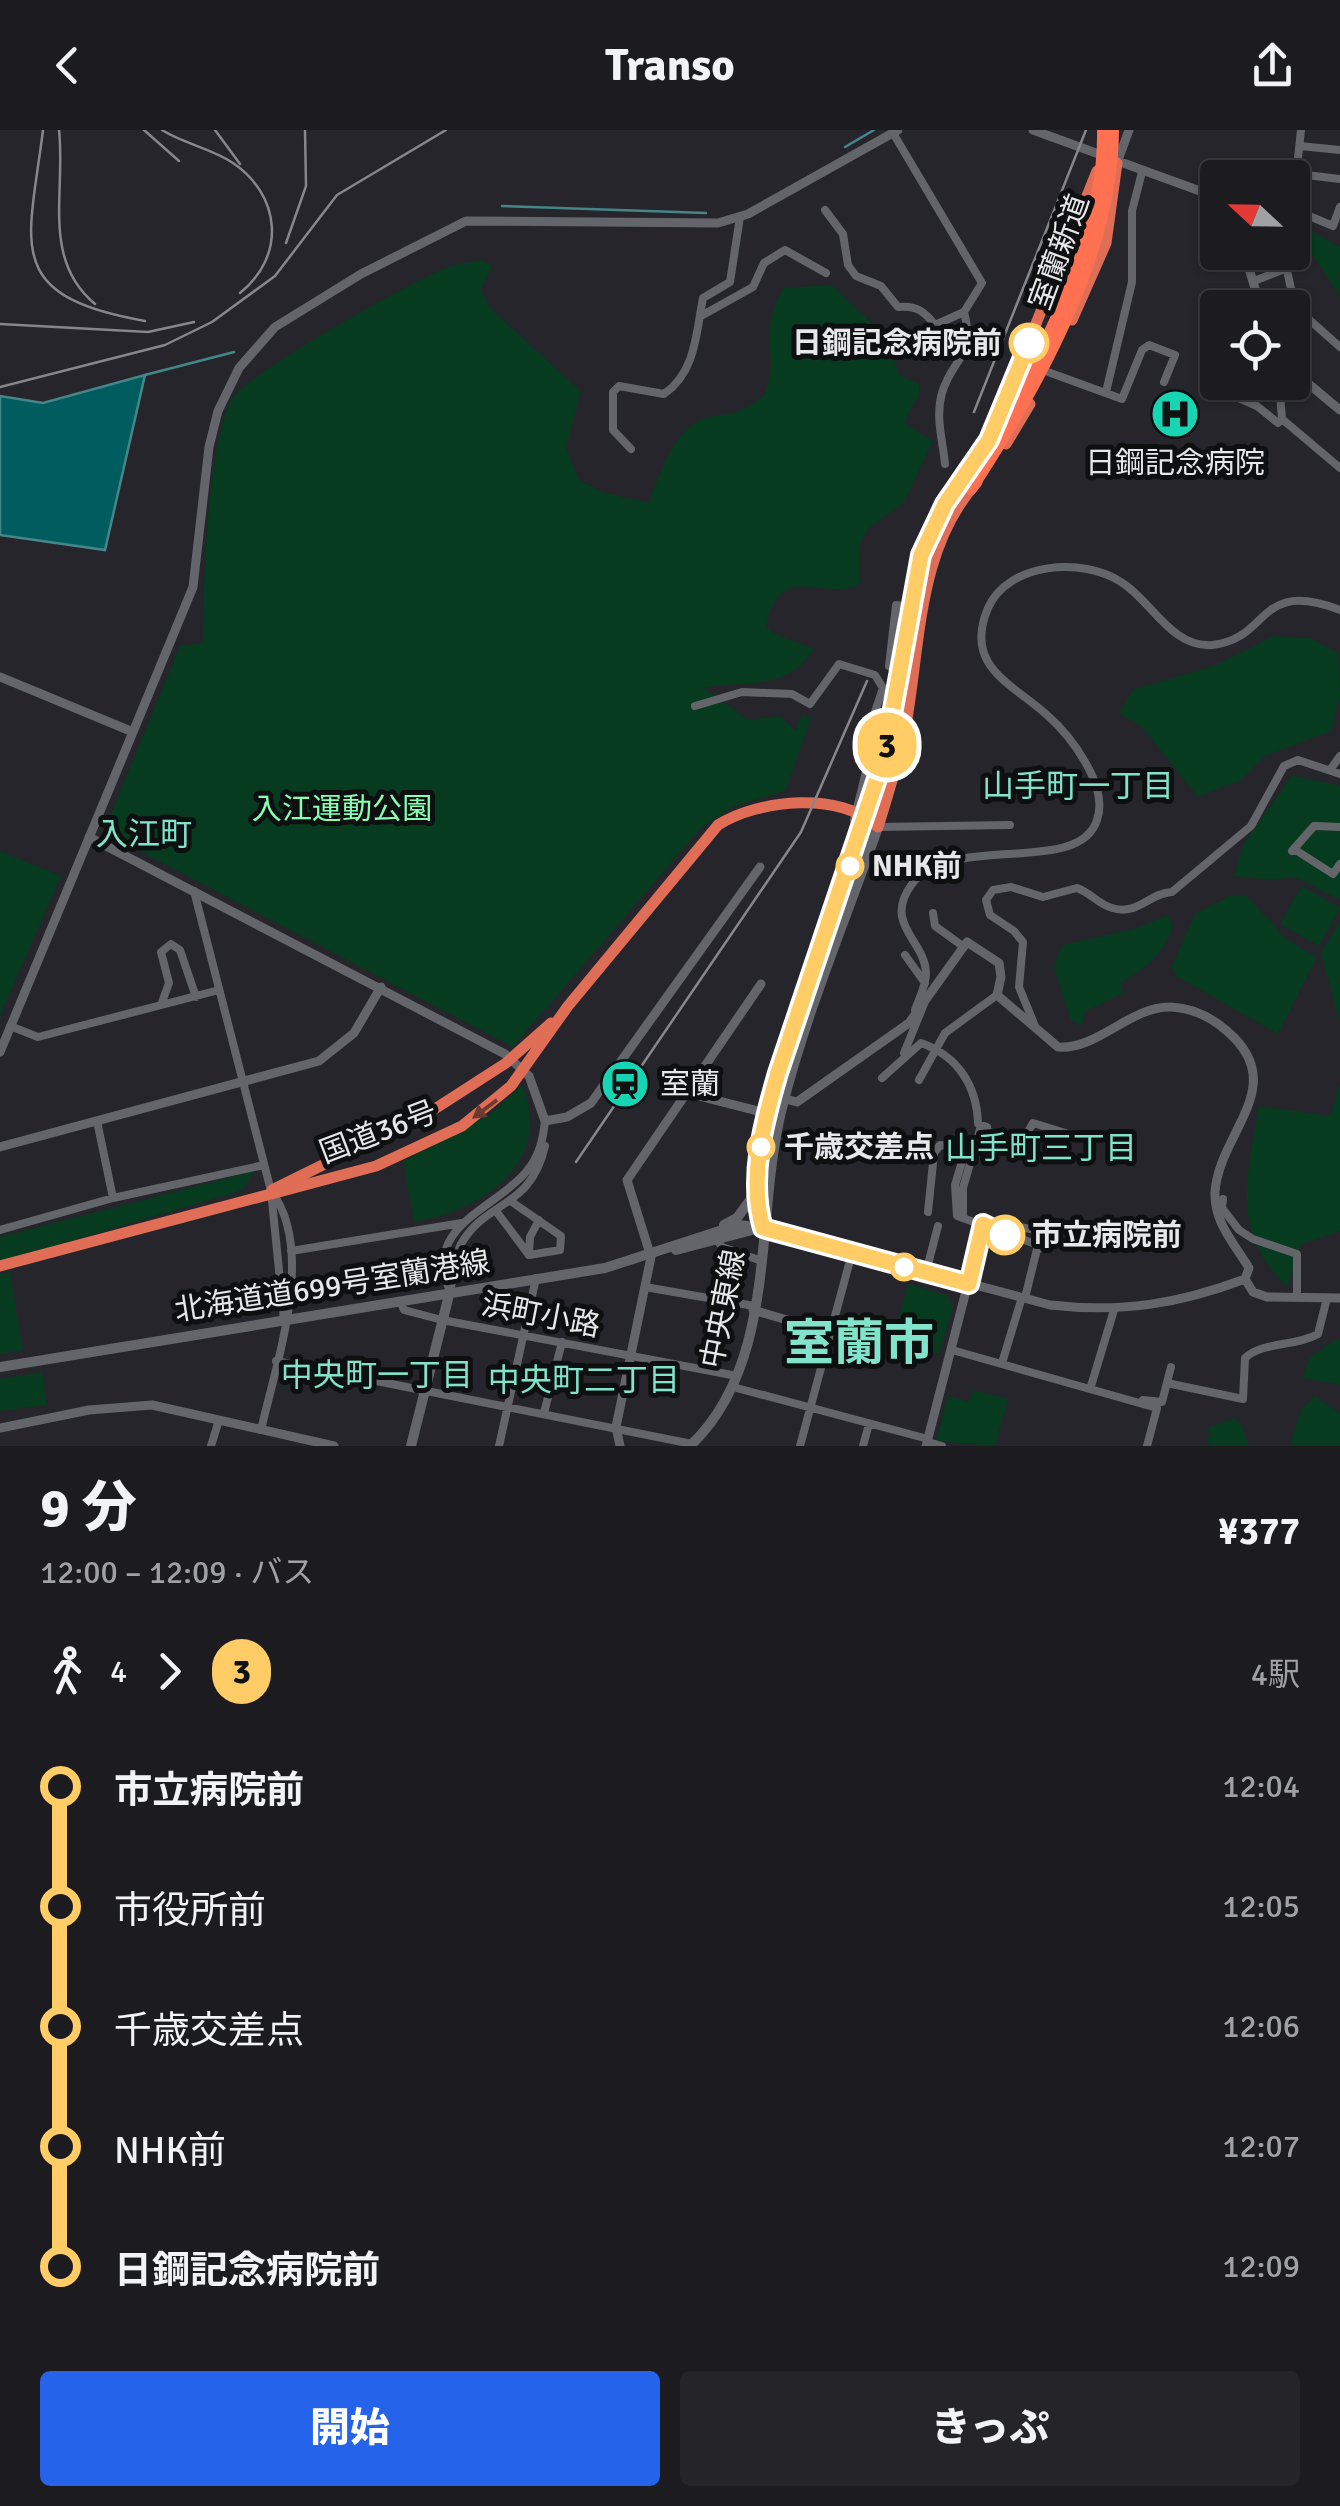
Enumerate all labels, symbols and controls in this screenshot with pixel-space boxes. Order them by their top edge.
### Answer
icon: back [40,38,95,93]
text: Transo [605,38,735,93]
icon: share [1245,38,1300,93]
north arrow [1200,160,1310,270]
map controls [1200,160,1310,400]
street label: 室蘭新道 [1022,189,1097,315]
button: locate [1200,290,1310,400]
marker: 日鋼記念病院前 [1010,324,1048,362]
place label: 日鋼記念病院前 [792,325,1002,362]
hospital icon: 日鋼記念病院 [1149,388,1201,440]
place label: 日鋼記念病院 [1085,445,1265,482]
line badge: 3 [854,712,920,778]
text: 3 [878,724,896,767]
district label: 山手町一丁目 [982,767,1174,806]
park label: 入江運動公園 [252,791,432,828]
district label: 入江町 [96,815,192,854]
place label: NHK前 [872,848,962,885]
marker: NHK前 [837,853,863,879]
station icon: 室蘭 [599,1058,651,1110]
place label: 室蘭 [660,1066,720,1103]
street label: 国道36号 [314,1093,442,1172]
one-way arrow [472,1098,498,1118]
place label: 千歳交差点 [784,1129,934,1166]
district label: 山手町三丁目 [945,1129,1137,1168]
marker: 千歳交差点 [748,1134,774,1160]
marker: 市立病院前 [986,1216,1024,1254]
place label: 市立病院前 [1032,1217,1182,1254]
street label: 北海道道699号室蘭港線 [172,1243,492,1330]
street label: 中央東線 [694,1247,753,1372]
unlabelled marker [891,1254,917,1280]
street label: 浜町小路 [478,1286,603,1345]
district label: 室蘭市 [784,1313,934,1375]
district label: 中央町一丁目 [281,1356,473,1395]
district label: 中央町二丁目 [488,1361,680,1400]
text: 9 分 [40,1474,137,1542]
text: ¥377 [1218,1508,1300,1555]
text: 12:00 – 12:09 · バス [40,1553,314,1592]
icon: walk [40,1644,95,1699]
icon: forward [142,1644,197,1699]
text: 3 [232,1650,251,1693]
text: 4 [110,1652,127,1691]
text: 4駅 [1251,1655,1300,1694]
text: 市立病院前 [114,1767,304,1814]
text: 12:04 [1222,1767,1300,1806]
text: 市役所前 [114,1887,266,1934]
text: 12:05 [1222,1887,1300,1926]
text: 千歳交差点 [114,2007,304,2054]
text: 12:06 [1222,2007,1300,2046]
text: NHK前 [114,2127,226,2174]
text: 12:07 [1222,2127,1300,2166]
text: 日鋼記念病院前 [114,2247,380,2294]
text: 12:09 [1222,2247,1300,2286]
button: 開始 [40,2371,660,2486]
button: きっぷ [680,2371,1300,2486]

